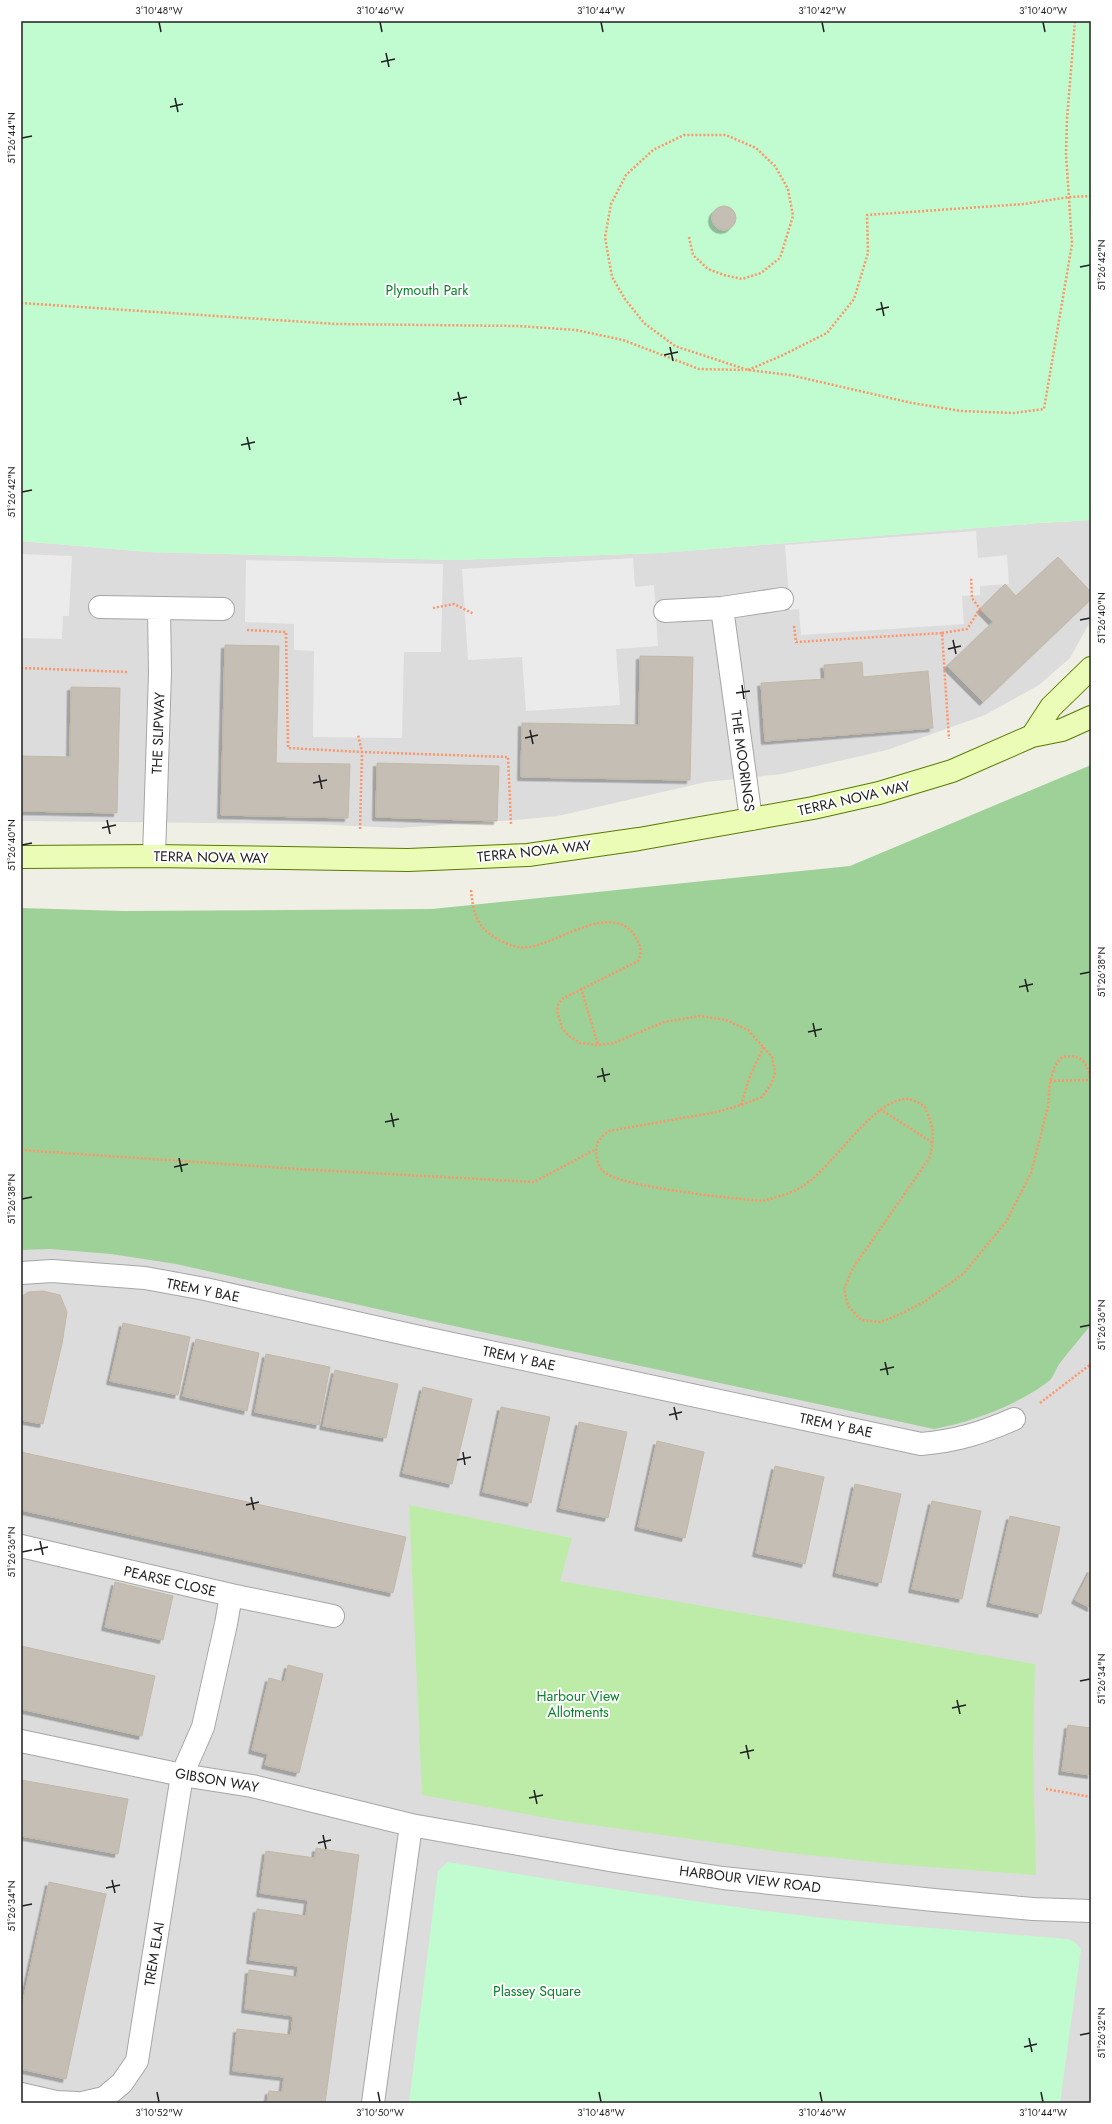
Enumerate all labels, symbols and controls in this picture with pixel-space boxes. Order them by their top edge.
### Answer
text: 3°10'48"W [135,3,183,18]
text: 3°10'46"W [356,3,404,18]
text: 3°10'44"W [577,3,625,18]
text: 3°10'42"W [798,3,846,18]
text: 3°10'40"W [1019,3,1067,18]
text: 51°26'44"N [4,112,19,164]
text: 51°26'42"N [1094,239,1109,291]
park label: Plymouth Park [386,280,469,300]
text: 51°26'42"N [4,466,19,518]
text: 51°26'40"N [1094,592,1109,644]
street label: THE SLIPWAY [147,692,169,774]
street label: THE MOORINGS [726,709,760,813]
street label: TERRA NOVA WAY [796,775,912,821]
text: 51°26'40"N [4,819,19,871]
street label: TERRA NOVA WAY [476,835,592,867]
street label: TERRA NOVA WAY [153,846,269,868]
text: 51°26'38"N [1094,947,1109,997]
text: 51°26'38"N [4,1174,19,1224]
street label: TREM Y BAE [165,1273,241,1307]
text: 51°26'36"N [1094,1300,1109,1350]
street label: TREM Y BAE [481,1341,557,1375]
street label: TREM Y BAE [798,1408,874,1442]
text: 51°26'36"N [4,1527,19,1577]
street label: PEARSE CLOSE [122,1561,218,1601]
text: 51°26'34"N [1094,1654,1109,1704]
park label: Harbour View Allotments [537,1686,620,1722]
street label: GIBSON WAY [174,1763,260,1797]
street label: HARBOUR VIEW ROAD [678,1860,822,1898]
text: 51°26'34"N [4,1881,19,1931]
street label: TREM ELAI [139,1920,169,1988]
park label: Plassey Square [493,1981,581,2001]
text: 51°26'32"N [1094,2008,1109,2058]
text: 3°10'52"W [135,2105,183,2120]
text: 3°10'50"W [356,2105,404,2120]
text: 3°10'48"W [577,2105,625,2120]
text: 3°10'46"W [798,2105,846,2120]
text: 3°10'44"W [1019,2105,1067,2120]

